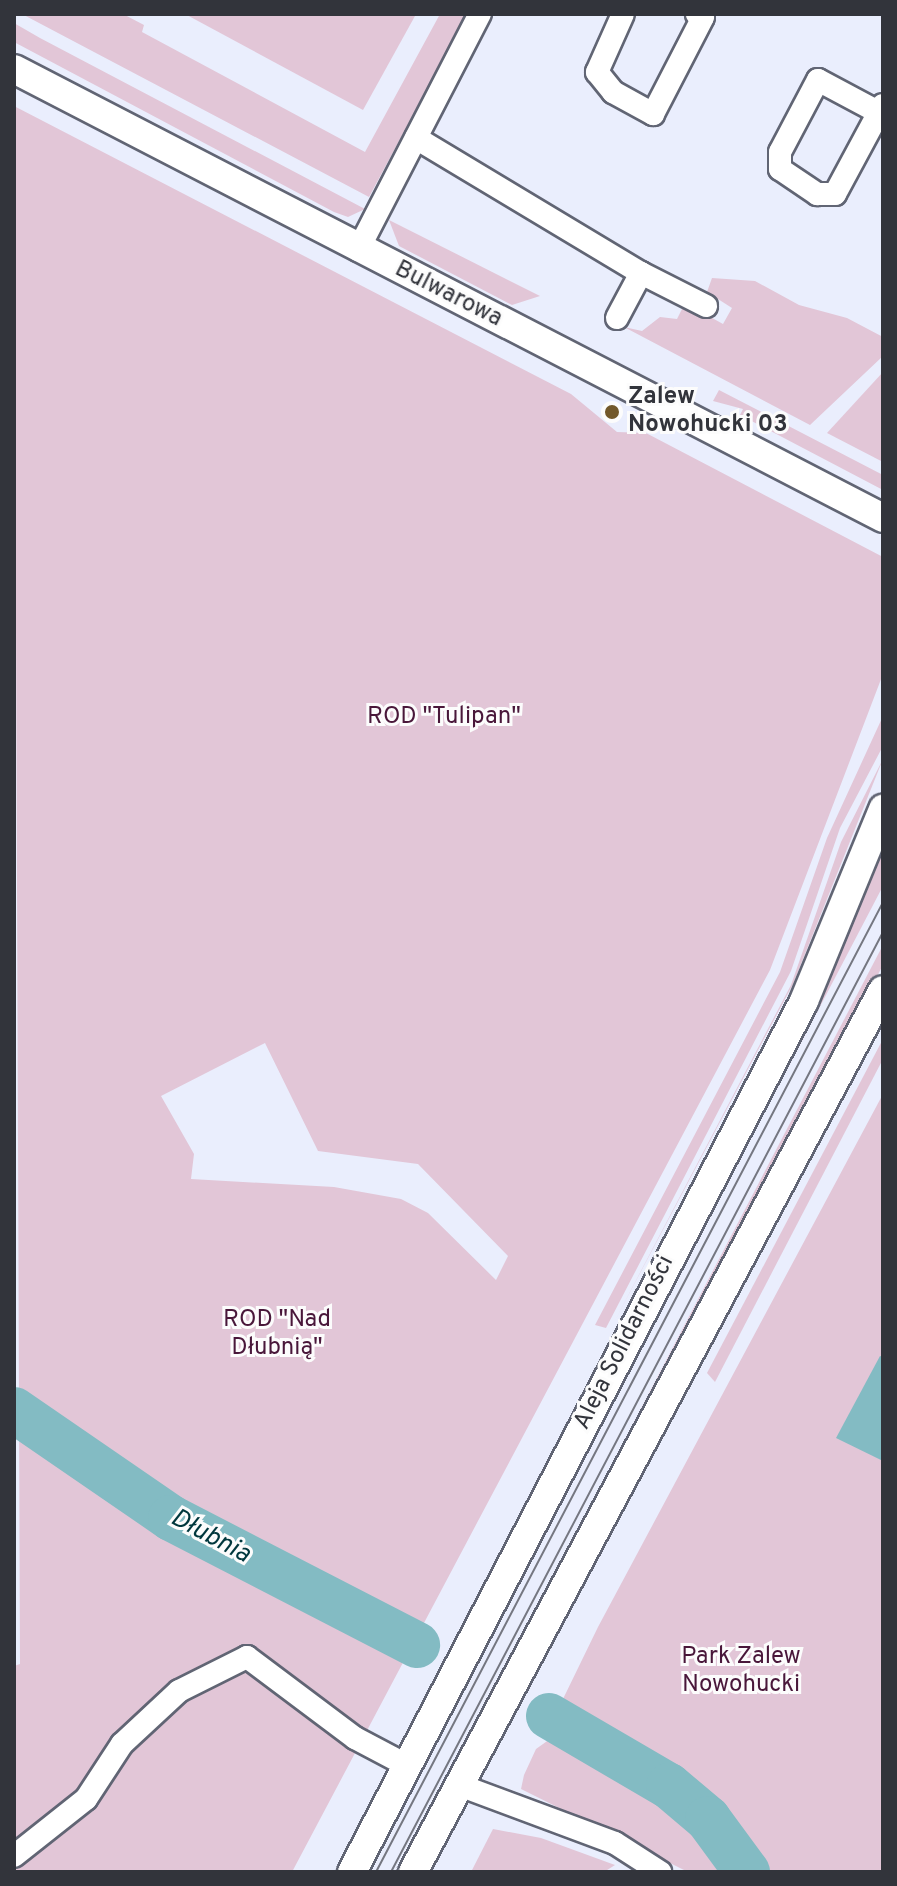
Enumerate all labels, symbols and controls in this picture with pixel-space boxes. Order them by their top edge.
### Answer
street label: Bulwarowa [389,256,507,334]
place label: Zalew Nowohucki 03 [628,384,788,440]
marker: Zalew Nowohucki 03 [603,403,621,421]
park label: ROD "Tulipan" [367,704,521,732]
street label: Aleja Solidarności [569,1251,681,1435]
park label: ROD "Nad Dłubnią" [223,1307,331,1363]
water label: Dłubnia [165,1503,255,1571]
park label: Park Zalew Nowohucki [681,1644,801,1700]

